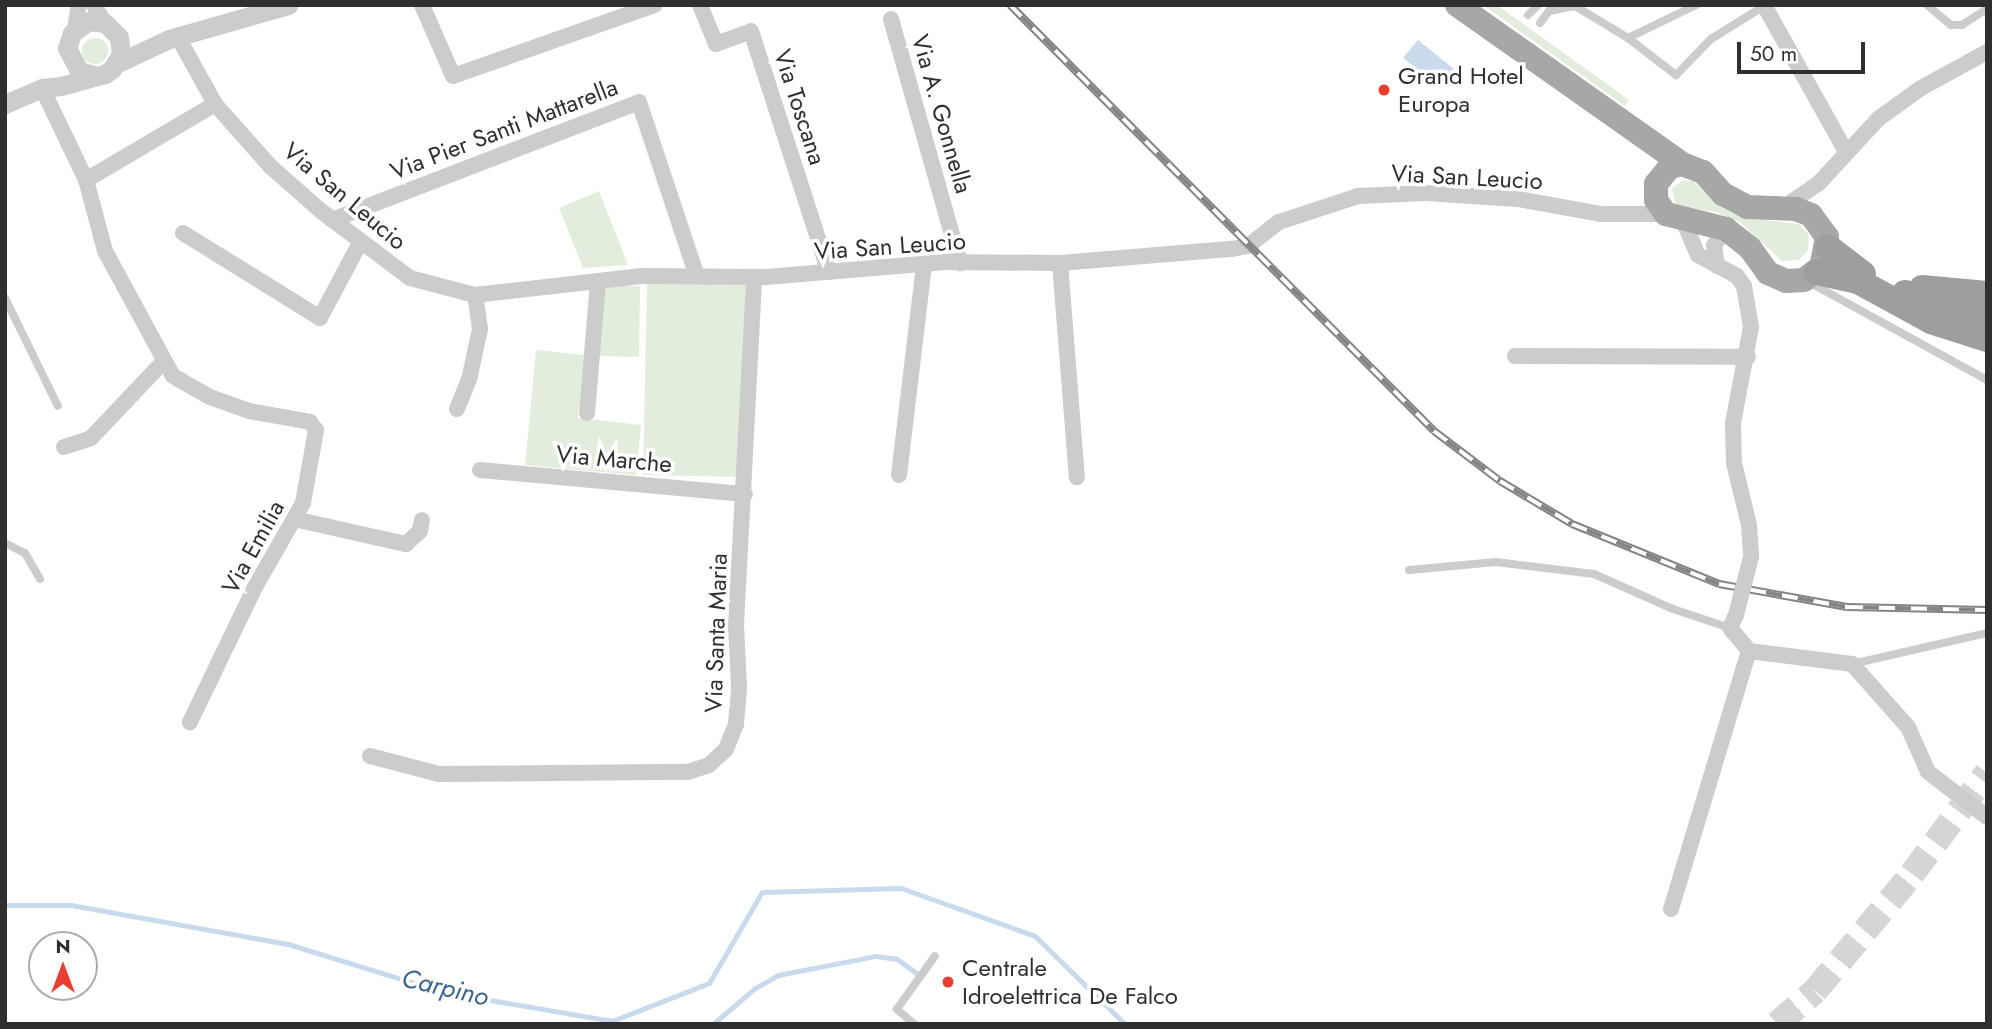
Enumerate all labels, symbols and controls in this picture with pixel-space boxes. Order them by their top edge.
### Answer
scale bar [1740,28,1868,72]
street label: Via A. Gonnella [906,31,978,197]
text: 50 m [1750,39,1797,69]
street label: Via Toscana [768,46,832,168]
place label: Grand Hotel Europa [1398,62,1524,118]
street label: Via Pier Santi Mattarella [386,72,622,186]
marker: Grand Hotel Europa [1376,82,1392,98]
street label: Via San Leucio [278,136,412,256]
street label: Via San Leucio [1390,159,1544,195]
street label: Via San Leucio [813,226,967,266]
street label: Via Marche [555,440,673,478]
street label: Via Emilia [216,495,290,599]
street label: Via Santa Maria [699,553,733,713]
north arrow [28,931,98,1001]
text: N [55,933,71,960]
place label: Centrale Idroelettrica De Falco [962,954,1178,1010]
water label: Carpino [398,963,492,1013]
marker: Centrale Idroelettrica De Falco [940,974,956,990]

